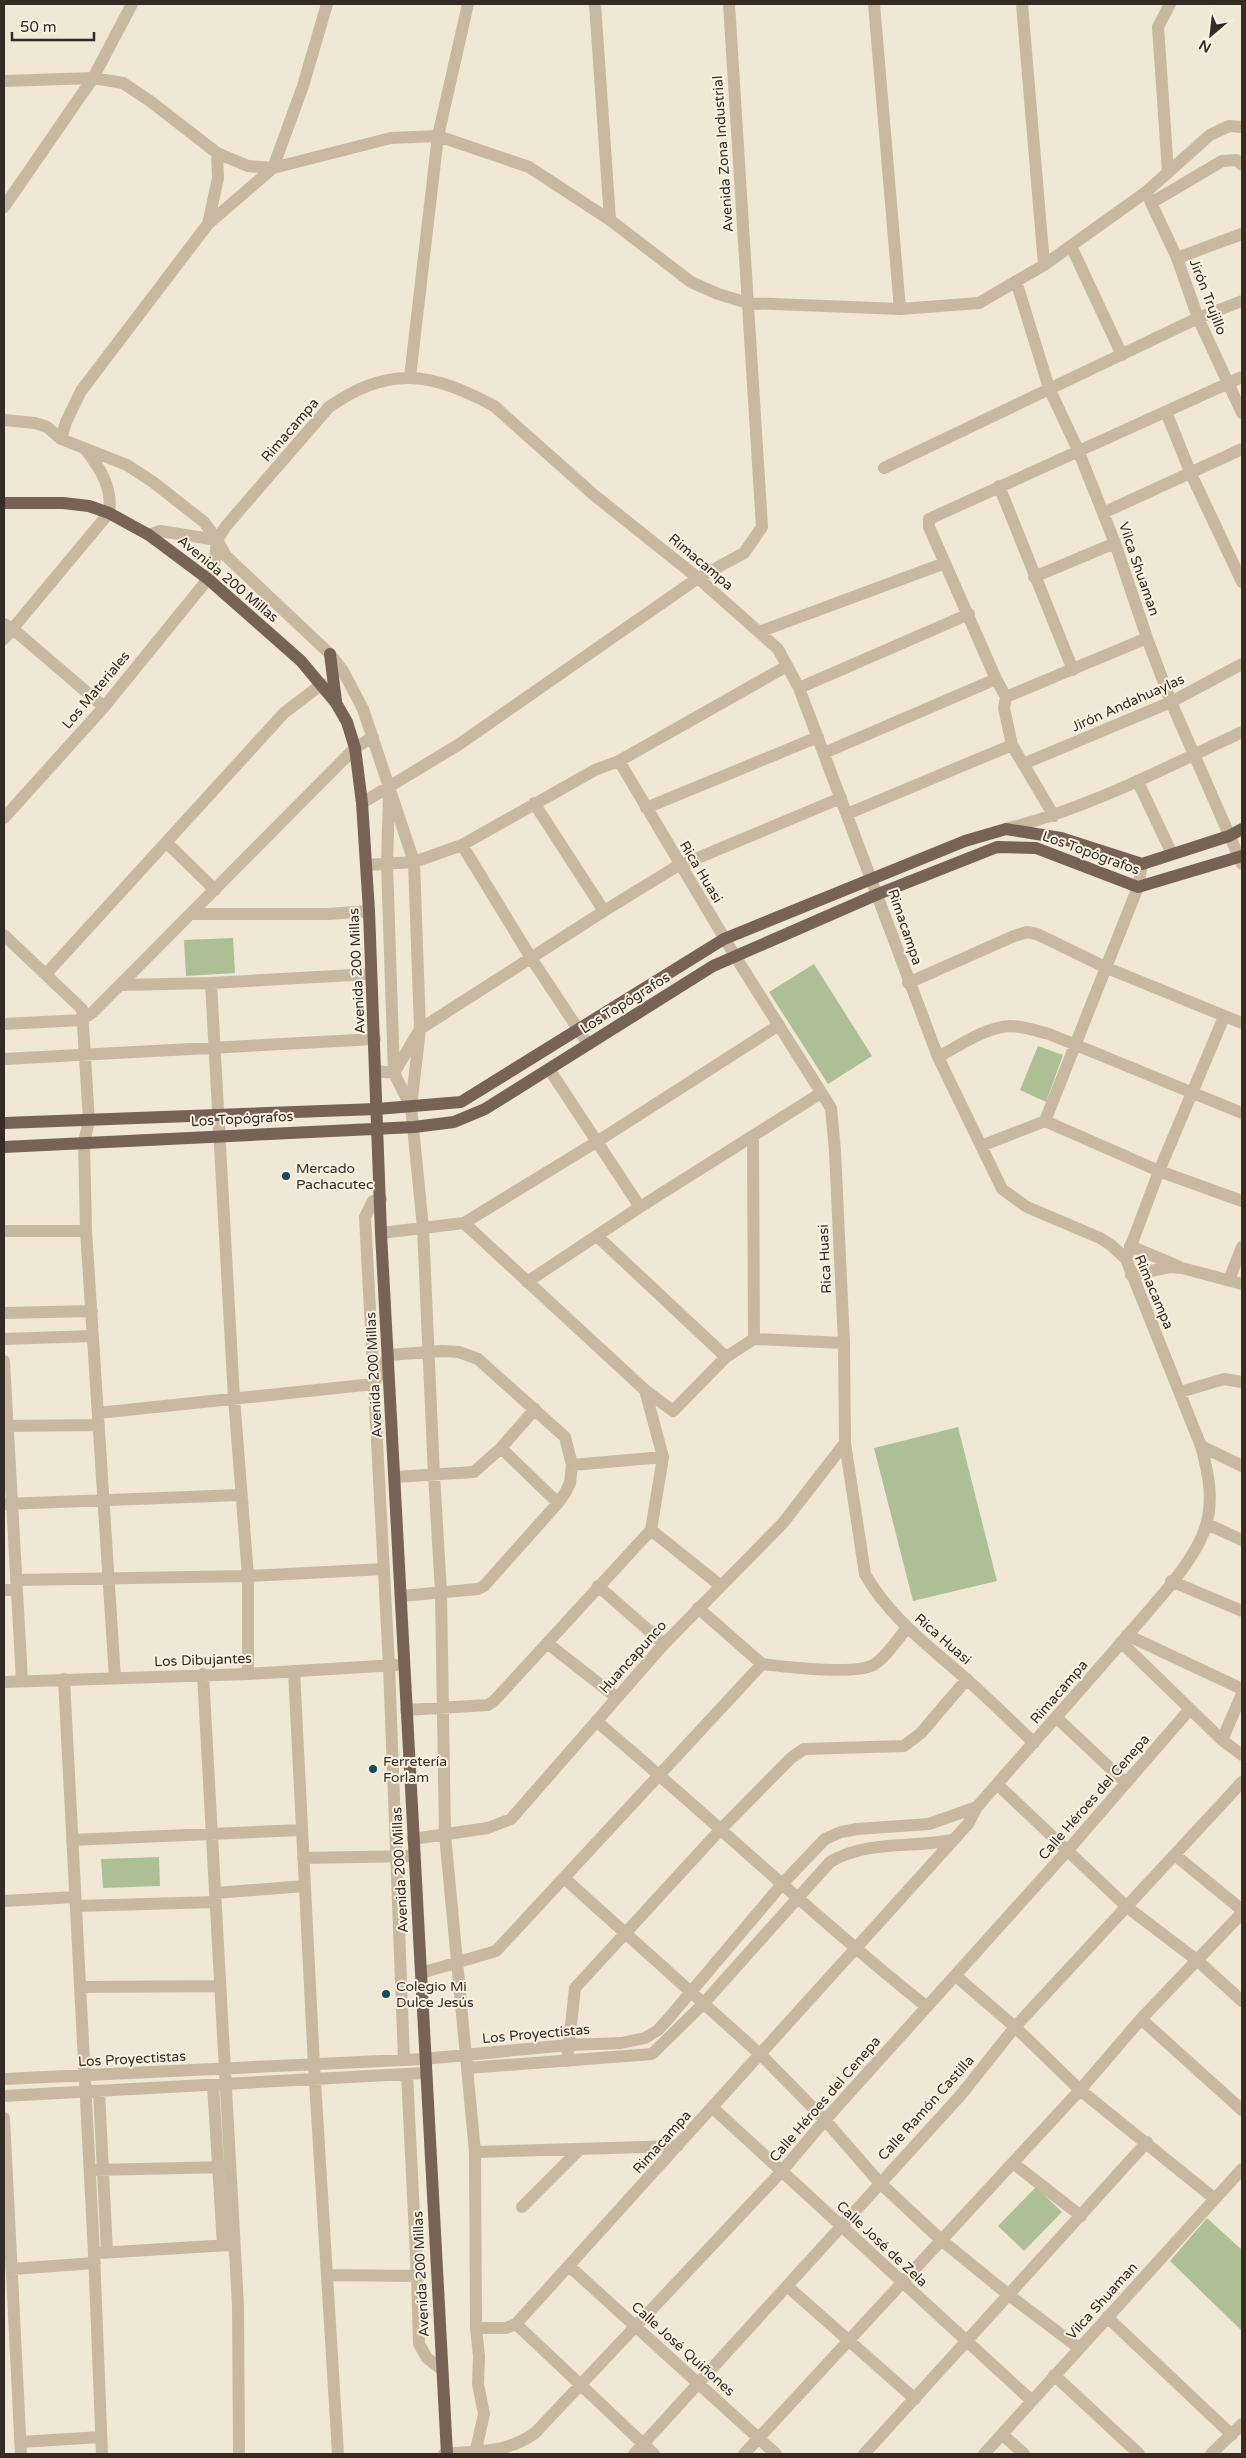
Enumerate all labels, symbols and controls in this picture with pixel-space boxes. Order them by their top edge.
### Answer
scale bar [12,10,95,42]
north arrow [1186,10,1236,60]
text: 50 m [20,18,57,36]
text: N [1196,36,1214,56]
street label: Avenida Zona Industrial [709,75,737,233]
street label: Jirón Trujillo [1186,257,1230,337]
street label: Rimacampa [258,395,322,465]
street label: Vilca Shuaman [1115,520,1163,618]
street label: Rimacampa [665,530,737,594]
street label: Avenida 200 Millas [174,532,282,626]
street label: Los Materiales [59,647,134,732]
street label: Jirón Andahuaylas [1069,670,1187,736]
street label: Los Topógrafos [1040,827,1142,879]
street label: Rica Huasi [676,838,726,906]
street label: Rimacampa [884,887,926,967]
street label: Avenida 200 Millas [345,907,369,1034]
street label: Los Topógrafos [577,968,673,1037]
street label: Los Topógrafos [190,1108,294,1130]
place label: Mercado Pachacutec [296,1160,373,1193]
marker: Mercado Pachacutec [280,1170,292,1182]
street label: Rica Huasi [815,1224,835,1294]
street label: Rimacampa [1131,1252,1177,1332]
street label: Avenida 200 Millas [362,1311,386,1438]
street label: Rica Huasi [911,1610,975,1668]
street label: Huancapunco [596,1617,670,1697]
street label: Los Dibujantes [154,1650,252,1670]
street label: Rimacampa [1027,1657,1091,1727]
street label: Calle Héroes del Cenepa [1035,1731,1153,1863]
place label: Ferretería Forlam [383,1753,447,1786]
marker: Ferretería Forlam [367,1763,379,1775]
street label: Avenida 200 Millas [388,1806,412,1933]
place label: Colegio Mi Dulce Jesús [396,1978,474,2011]
marker: Colegio Mi Dulce Jesús [380,1988,392,2000]
street label: Los Proyectistas [481,2021,591,2047]
street label: Calle Héroes del Cenepa [766,2033,884,2165]
street label: Los Proyectistas [78,2048,187,2070]
street label: Calle Ramón Castilla [874,2052,978,2164]
street label: Rimacampa [629,2107,695,2177]
street label: Calle José de Zela [833,2198,931,2290]
street label: Avenida 200 Millas [409,2210,433,2337]
street label: Vilca Shuaman [1063,2259,1141,2343]
street label: Calle José Quiñones [628,2298,738,2400]

